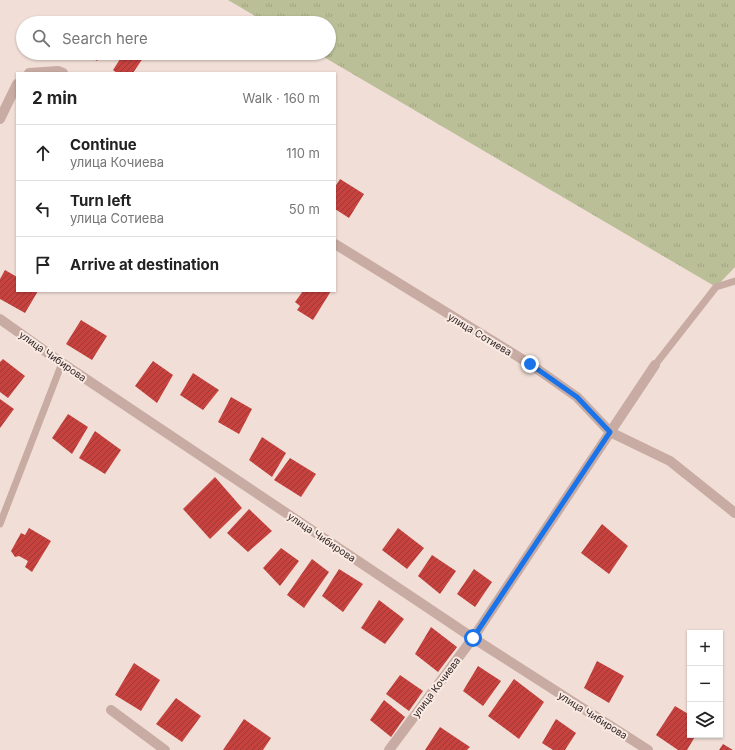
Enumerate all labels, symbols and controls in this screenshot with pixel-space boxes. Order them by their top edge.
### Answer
search box [16,16,336,60]
icon: search [30,27,52,49]
text: Search here [62,29,148,48]
text: 2 min [32,88,77,108]
text: Walk · 160 m [243,90,320,106]
text: Continue [70,135,137,154]
icon: ahead [32,142,54,164]
text: 110 m [286,145,320,161]
text: улица Кочиева [70,154,164,170]
text: Turn left [70,191,131,210]
icon: left [32,198,54,220]
text: 50 m [289,201,320,217]
text: улица Сотиева [70,210,164,226]
icon: arrive [32,254,54,276]
text: Arrive at destination [70,255,219,274]
street label: улица Сотиева [446,310,514,358]
street label: улица Чибирова [17,328,89,384]
route end [521,355,539,373]
street label: улица Чибирова [286,510,358,564]
route start [464,629,482,647]
map controls [687,630,723,738]
button: + [687,630,723,666]
street label: улица Кочиева [409,654,463,720]
button: − [687,666,723,702]
street label: улица Чибирова [556,689,630,741]
button: layers [687,702,723,738]

